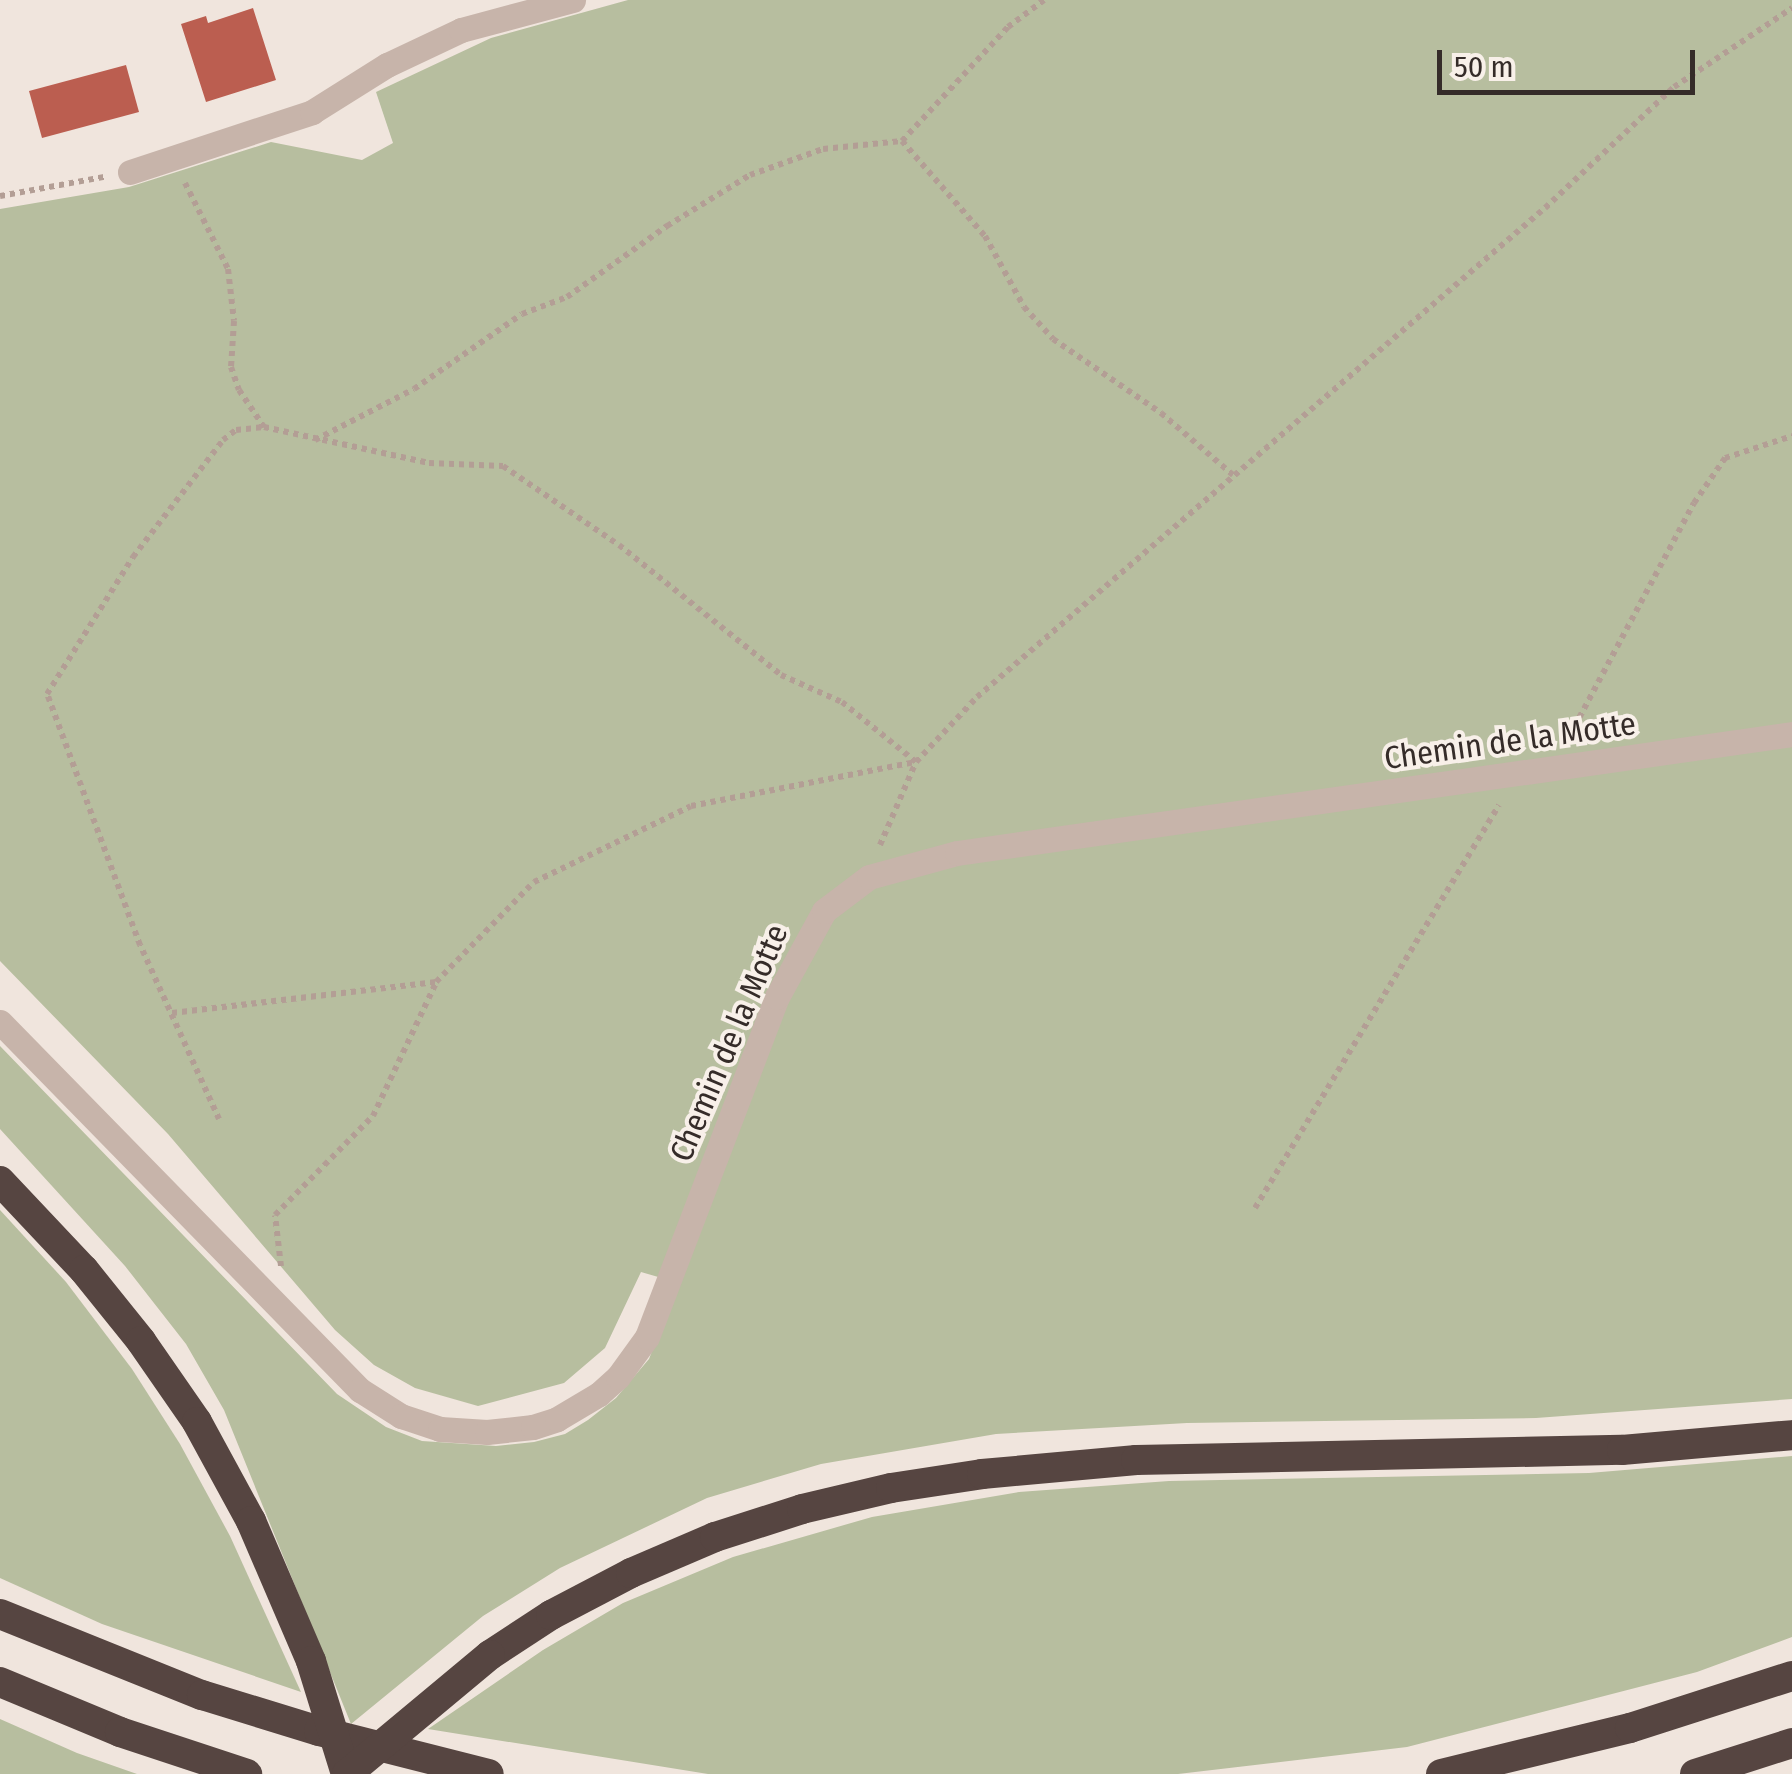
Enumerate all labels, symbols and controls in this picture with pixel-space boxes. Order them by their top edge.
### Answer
scale bar [1442,30,1700,92]
text: 50 m [1454,49,1514,85]
street label: Chemin de la Motte [1382,704,1638,778]
street label: Chemin de la Motte [662,919,796,1167]

